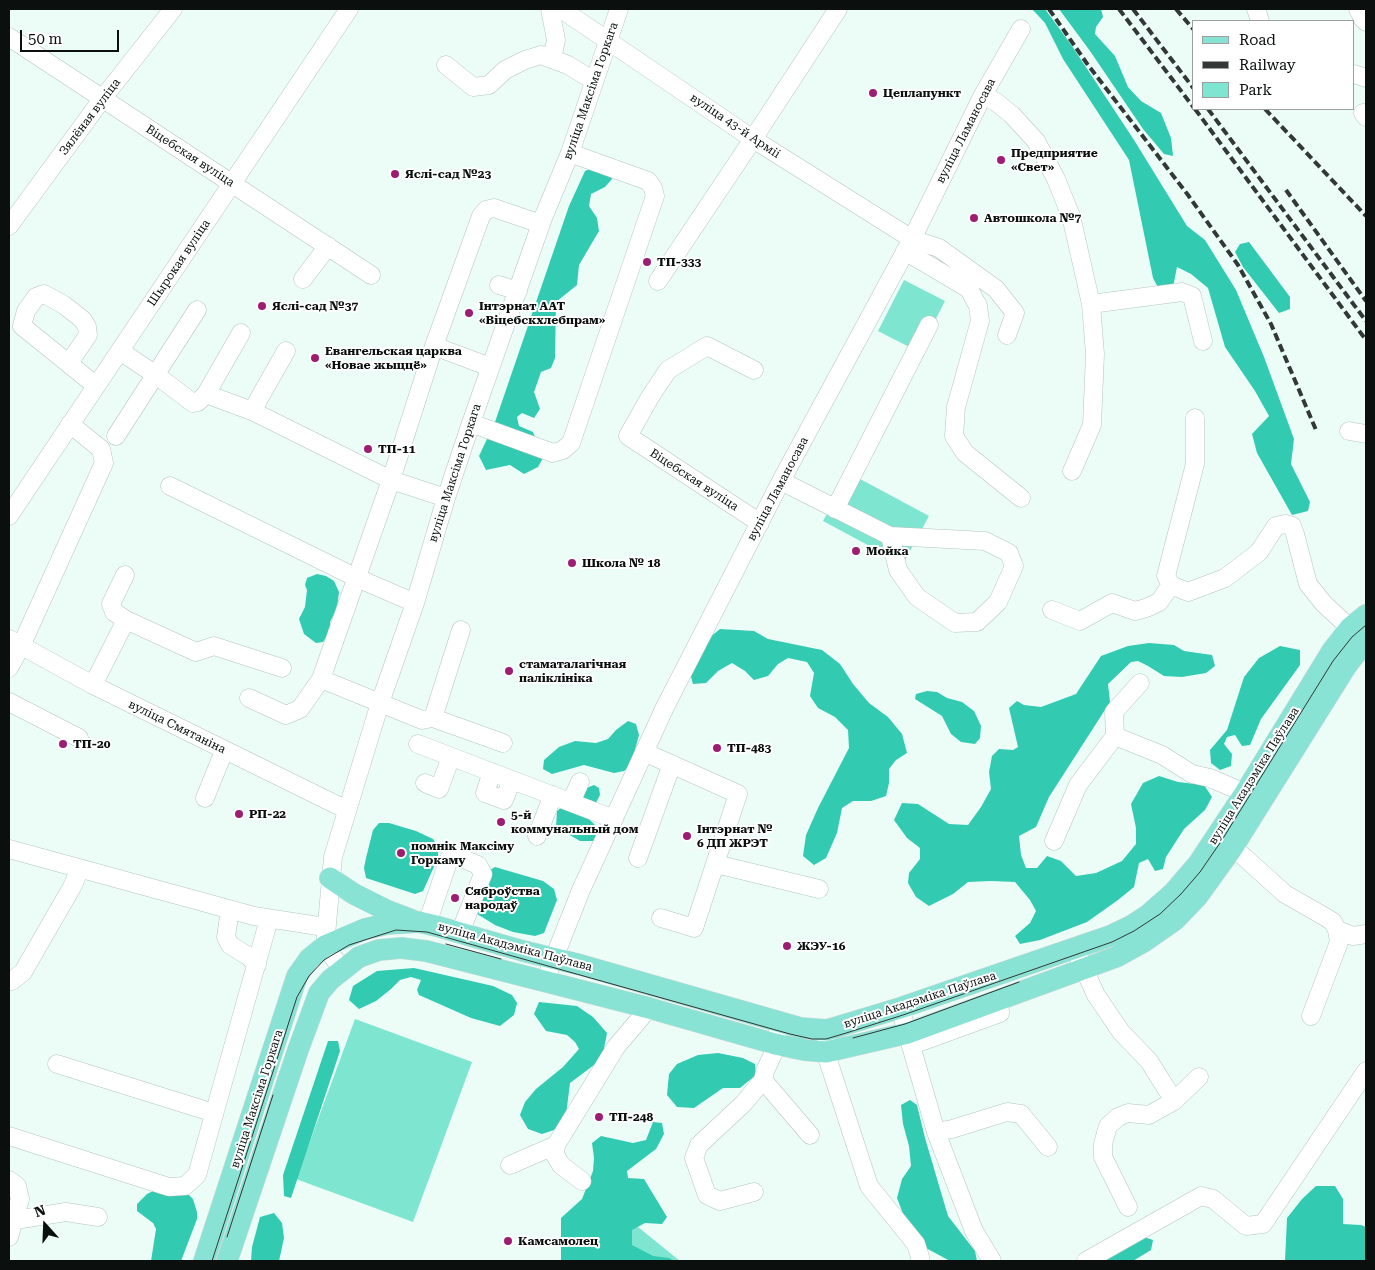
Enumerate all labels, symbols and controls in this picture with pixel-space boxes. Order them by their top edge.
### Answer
scale bar [22,20,121,52]
street label: вуліца Максіма Горкага [561,20,621,162]
legend [1192,20,1355,110]
text: 50 m [28,30,62,48]
text: Road [1239,31,1276,49]
text: Railway [1239,56,1296,74]
street label: Зялёная вуліца [56,76,124,158]
street label: вуліца Ламаносава [933,76,999,186]
text: Park [1239,81,1272,99]
place label: Цеплапункт [883,86,961,100]
marker: Цеплапункт [867,87,879,99]
street label: вуліца 43-й Арміі [687,91,783,161]
street label: Віцебская вуліца [143,122,237,190]
place label: Предприятие «Свет» [1011,146,1098,174]
marker: Предприятие «Свет» [995,154,1007,166]
place label: Яслі-сад №23 [405,167,491,181]
marker: Яслі-сад №23 [389,168,401,180]
place label: Автошкола №7 [984,211,1081,225]
marker: Автошкола №7 [968,212,980,224]
street label: Шырокая вуліца [145,217,213,309]
place label: ТП-333 [657,255,701,269]
marker: ТП-333 [641,256,653,268]
place label: Яслі-сад №37 [272,299,358,313]
place label: Інтэрнат ААТ «Віцебскхлебпрам» [479,299,605,327]
marker: Яслі-сад №37 [256,300,268,312]
marker: Інтэрнат ААТ «Віцебскхлебпрам» [463,307,475,319]
place label: Евангельская царква «Новае жыццё» [325,344,462,372]
marker: Евангельская царква «Новае жыццё» [309,352,321,364]
street label: вуліца Максіма Горкага [426,402,484,544]
street label: вуліца Ламаносава [744,434,812,544]
place label: ТП-11 [378,442,415,456]
marker: ТП-11 [362,443,374,455]
street label: Віцебская вуліца [647,446,741,514]
place label: Мойка [866,544,909,558]
marker: Мойка [850,545,862,557]
place label: Школа № 18 [582,556,661,570]
marker: Школа № 18 [566,557,578,569]
place label: стаматалагічная паліклініка [519,657,626,685]
marker: стаматалагічная паліклініка [503,665,515,677]
street label: вуліца Смятаніна [126,697,228,757]
street label: вуліца Акадэміка Паўлава [1206,705,1302,847]
place label: ТП-20 [73,737,110,751]
marker: ТП-20 [57,738,69,750]
place label: ТП-483 [727,741,771,755]
marker: ТП-483 [711,742,723,754]
place label: РП-22 [249,807,286,821]
marker: РП-22 [233,808,245,820]
place label: 5-й коммунальный дом [511,808,639,836]
marker: 5-й коммунальный дом [495,816,507,828]
place label: Інтэрнат № 6 ДП ЖРЭТ [697,822,773,850]
marker: Інтэрнат № 6 ДП ЖРЭТ [681,830,693,842]
place label: помнік Максіму Горкаму [411,839,514,867]
marker: помнік Максіму Горкаму [395,847,407,859]
place label: Сяброўства народаў [465,884,540,912]
marker: Сяброўства народаў [449,892,461,904]
street label: вуліца Акадэміка Паўлава [436,919,594,975]
place label: ЖЭУ-16 [797,939,845,953]
marker: ЖЭУ-16 [781,940,793,952]
street label: вуліца Акадэміка Паўлава [842,969,998,1031]
street label: вуліца Максіма Горкага [228,1028,286,1170]
place label: ТП-248 [609,1110,653,1124]
marker: ТП-248 [593,1111,605,1123]
north arrow [20,1200,70,1250]
text: N [32,1202,48,1220]
place label: Камсамолец [518,1234,598,1248]
marker: Камсамолец [502,1235,514,1247]

